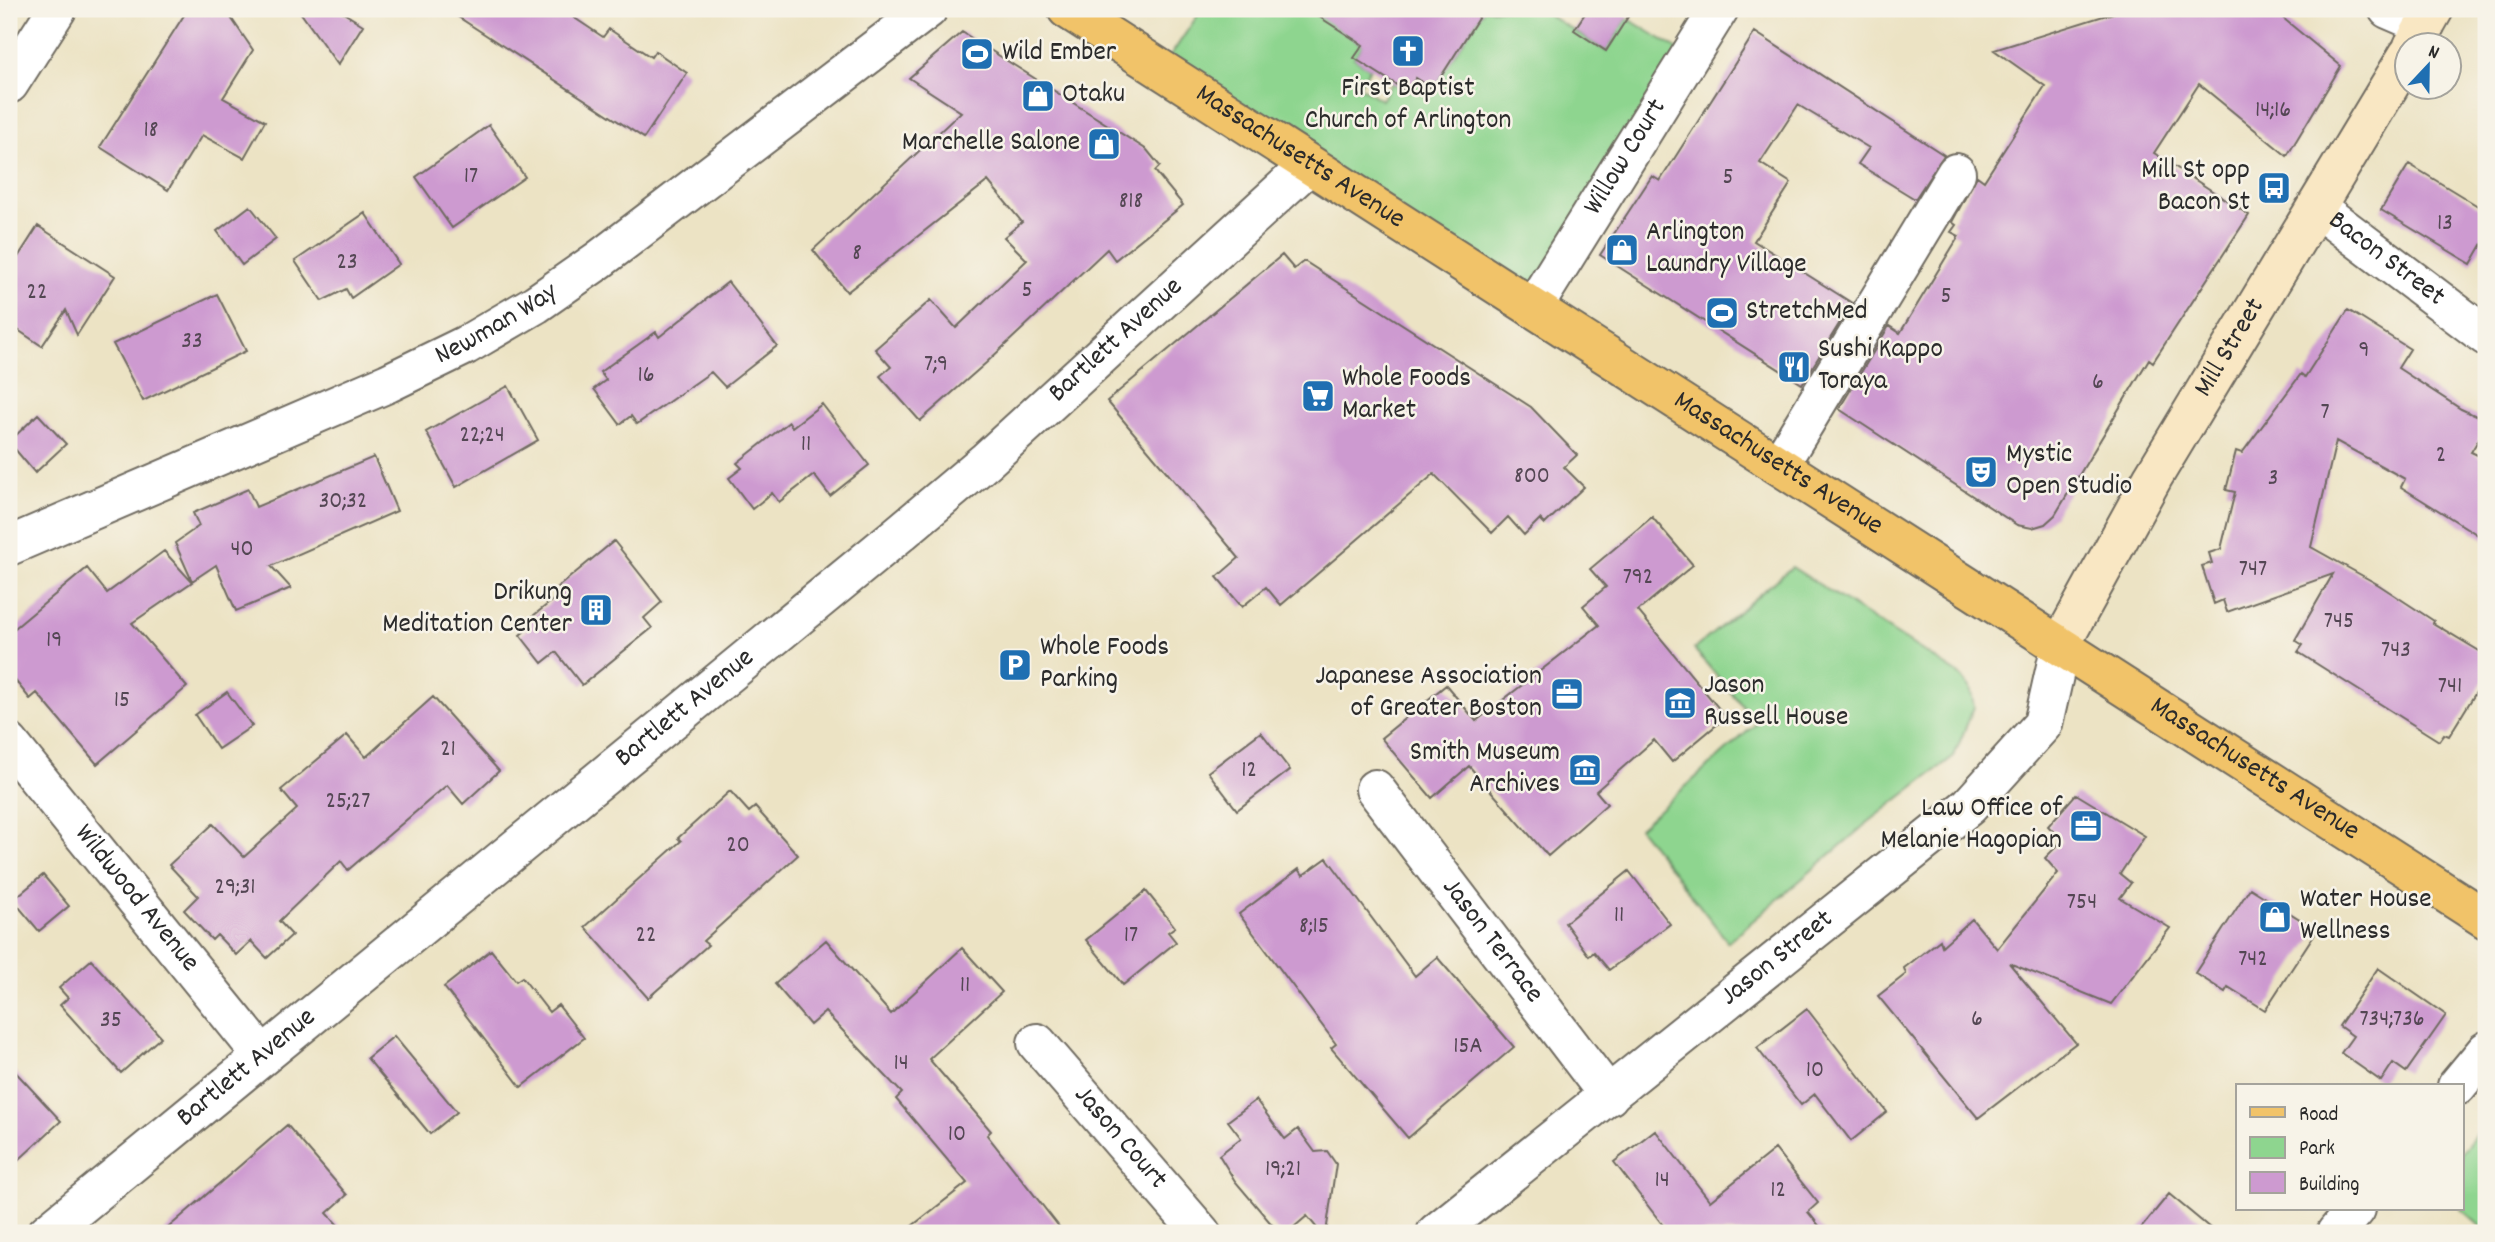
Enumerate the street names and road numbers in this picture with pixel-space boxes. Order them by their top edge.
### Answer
street label: Massachusetts Avenue [1187,76,1412,240]
street label: Willow Court [1575,92,1678,224]
street label: Bacon Street [2319,202,2452,317]
street label: Bartlett Avenue [1041,269,1193,413]
street label: Newman Way [429,274,568,377]
street label: Mill Street [2185,291,2276,405]
street label: Massachusetts Avenue [1665,382,1890,547]
street label: Bartlett Avenue [607,640,764,778]
street label: Massachusetts Avenue [2141,688,2367,852]
street label: Wildwood Avenue [63,817,208,982]
street label: Jason Terrace [1431,871,1552,1013]
street label: Jason Street [1713,901,1843,1017]
street label: Bartlett Avenue [169,999,326,1138]
street label: Jason Court [1063,1078,1176,1199]

